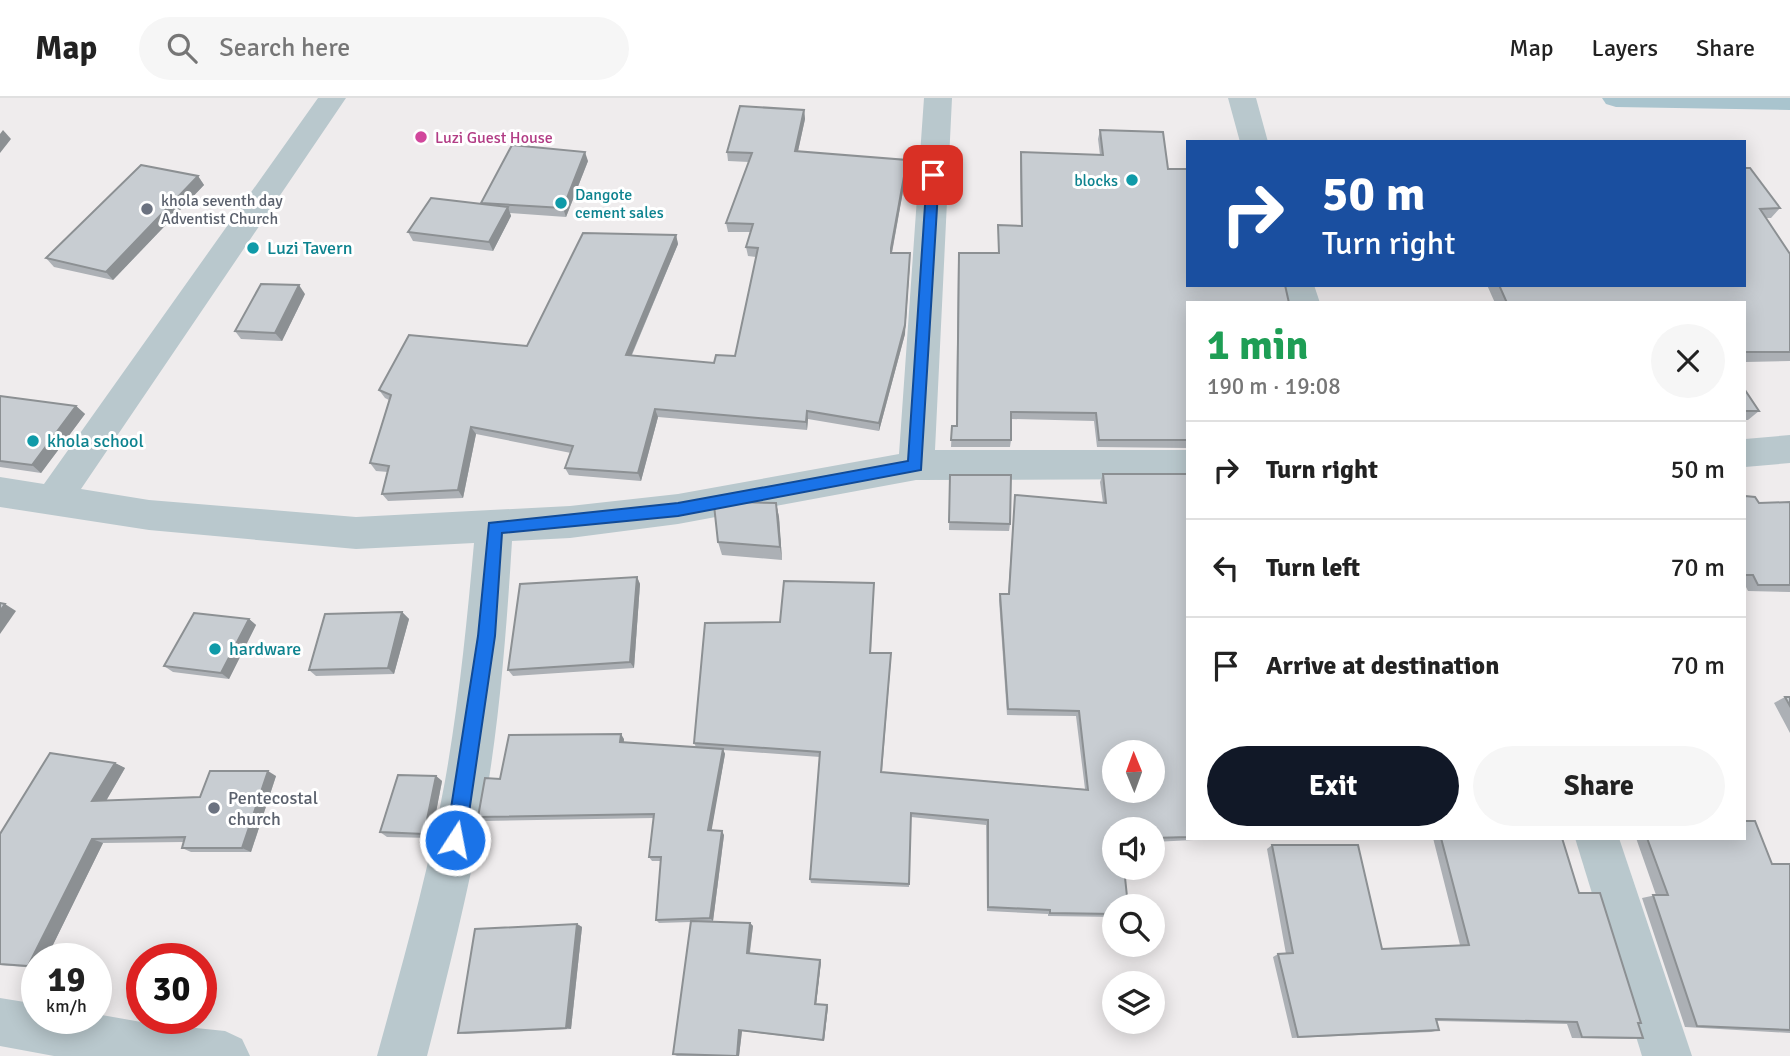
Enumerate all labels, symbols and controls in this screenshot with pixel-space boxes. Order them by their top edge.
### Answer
search box [139,17,629,80]
text: Map [35,28,97,69]
icon: search [163,29,201,67]
text: Search here [219,32,350,64]
text: Map [1509,33,1554,63]
text: Layers [1592,33,1658,63]
text: Share [1696,33,1755,63]
place label: Luzi Guest House [435,128,553,148]
marker: Luzi Guest House [413,129,429,145]
pin [903,145,963,205]
icon: arrive [914,156,952,194]
text: 50 m [1322,164,1425,224]
icon: right [1207,168,1298,259]
place label: blocks [1074,171,1118,191]
marker: blocks [1124,172,1140,188]
place label: Dangote cement sales [575,185,664,223]
place label: khola seventh day Adventist Church [161,191,283,229]
marker: Dangote cement sales [553,195,569,211]
marker: khola seventh day Adventist Church [139,201,155,217]
text: Turn right [1322,224,1455,263]
place label: Luzi Tavern [267,237,352,259]
marker: Luzi Tavern [245,240,261,256]
text: 1 min [1207,320,1308,371]
button: close [1651,324,1725,398]
text: 190 m · 19:08 [1207,372,1341,401]
place label: khola school [47,430,144,452]
marker: khola school [25,433,41,449]
icon: right [1207,451,1245,489]
text: Turn right [1266,454,1378,486]
text: 50 m [1670,454,1725,486]
icon: left [1207,549,1245,587]
text: Turn left [1266,552,1360,584]
text: 70 m [1670,552,1725,584]
place label: hardware [229,638,301,660]
marker: hardware [207,641,223,657]
icon: arrive [1207,647,1245,685]
text: Arrive at destination [1266,650,1499,682]
text: 70 m [1670,650,1725,682]
north arrow [1102,740,1166,803]
map controls [1102,740,1165,1034]
button: Exit [1207,746,1459,826]
button: Share [1473,746,1725,826]
place label: Pentecostal church [228,787,318,830]
marker: Pentecostal church [206,800,222,816]
position arrow [418,803,492,877]
button: sound [1102,817,1165,880]
button: search [1102,894,1165,957]
speed limit sign: 30 [126,943,217,1034]
text: 19 [48,958,85,1001]
button: layers [1102,971,1165,1034]
text: km/h [46,995,87,1017]

